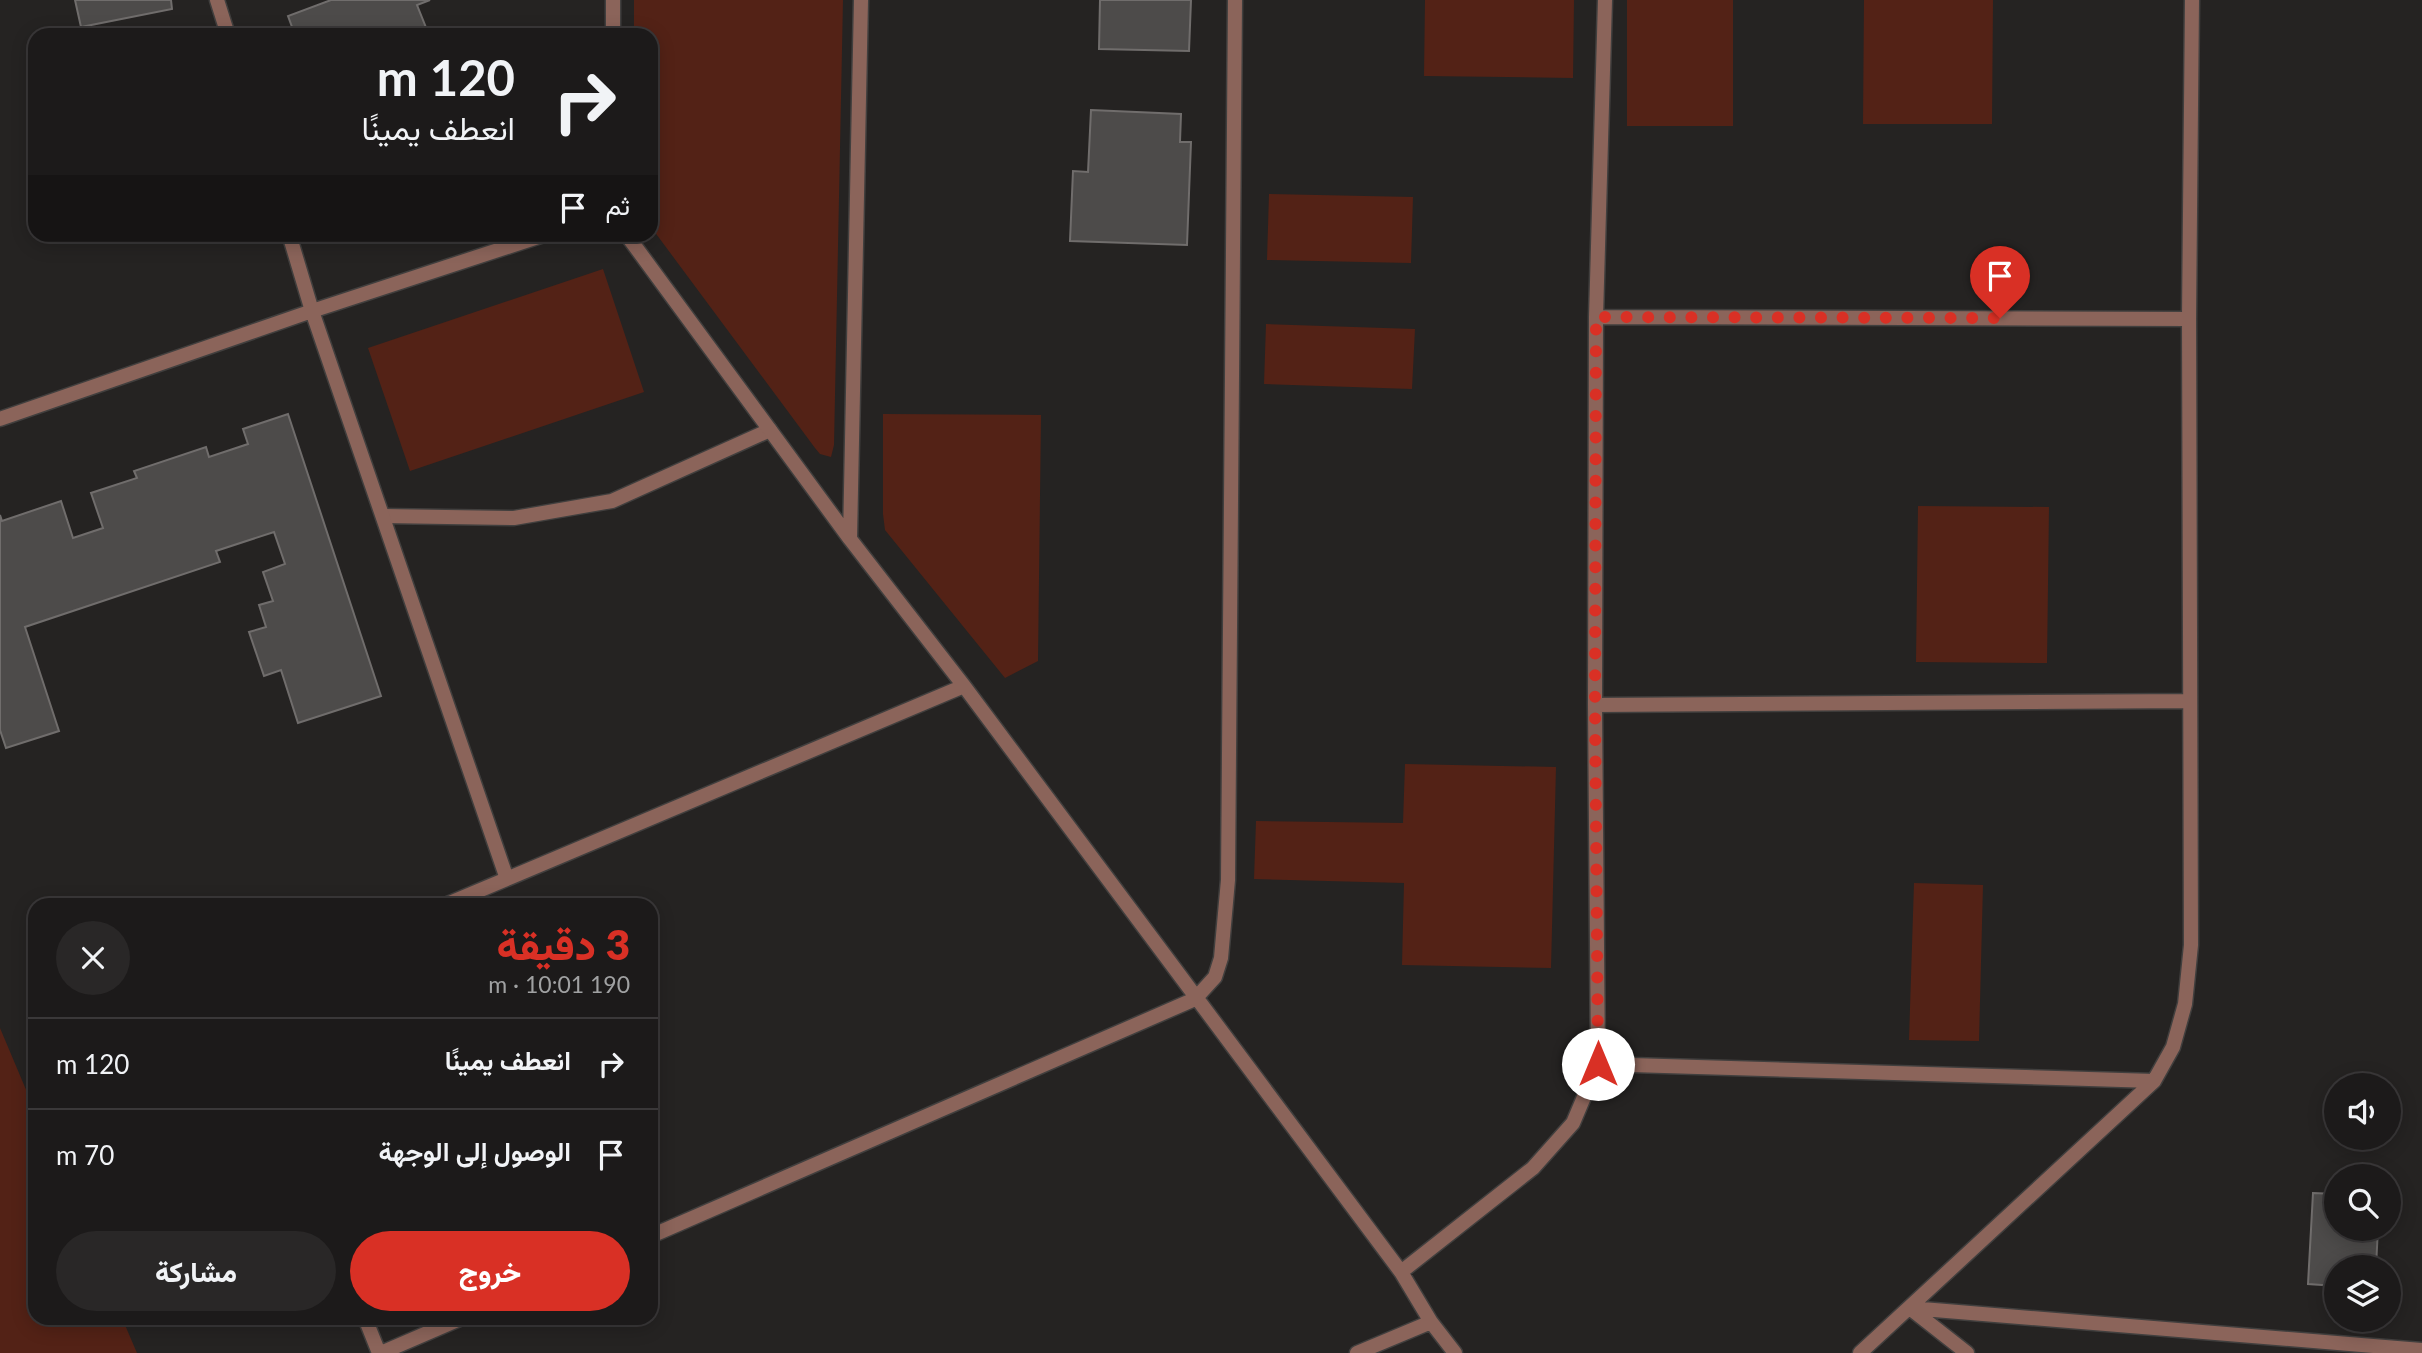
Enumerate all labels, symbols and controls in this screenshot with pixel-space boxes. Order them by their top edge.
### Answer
text: 120 m [377,48,515,106]
icon: right [539,56,630,147]
text: انعطف يمينًا [362,108,515,147]
icon: arrive [554,189,592,227]
text: ثم [606,189,630,221]
pin [1970,246,2030,318]
icon: arrive [1981,257,2019,295]
text: 3 دقيقة [496,919,630,969]
button: close [56,921,130,995]
text: 190 m · 10:01 [488,970,630,998]
position arrow [1561,1027,1635,1101]
text: انعطف يمينًا [445,1044,571,1076]
icon: right [592,1045,630,1083]
text: 120 m [56,1048,129,1080]
map controls [2324,1073,2401,1332]
button: sound [2324,1073,2401,1150]
text: الوصول إلى الوجهة [379,1135,571,1167]
icon: arrive [592,1136,630,1174]
text: 70 m [56,1139,114,1171]
button: search [2324,1164,2401,1241]
button: مشاركة [56,1231,336,1311]
button: خروج [350,1231,630,1311]
button: layers [2324,1255,2401,1332]

